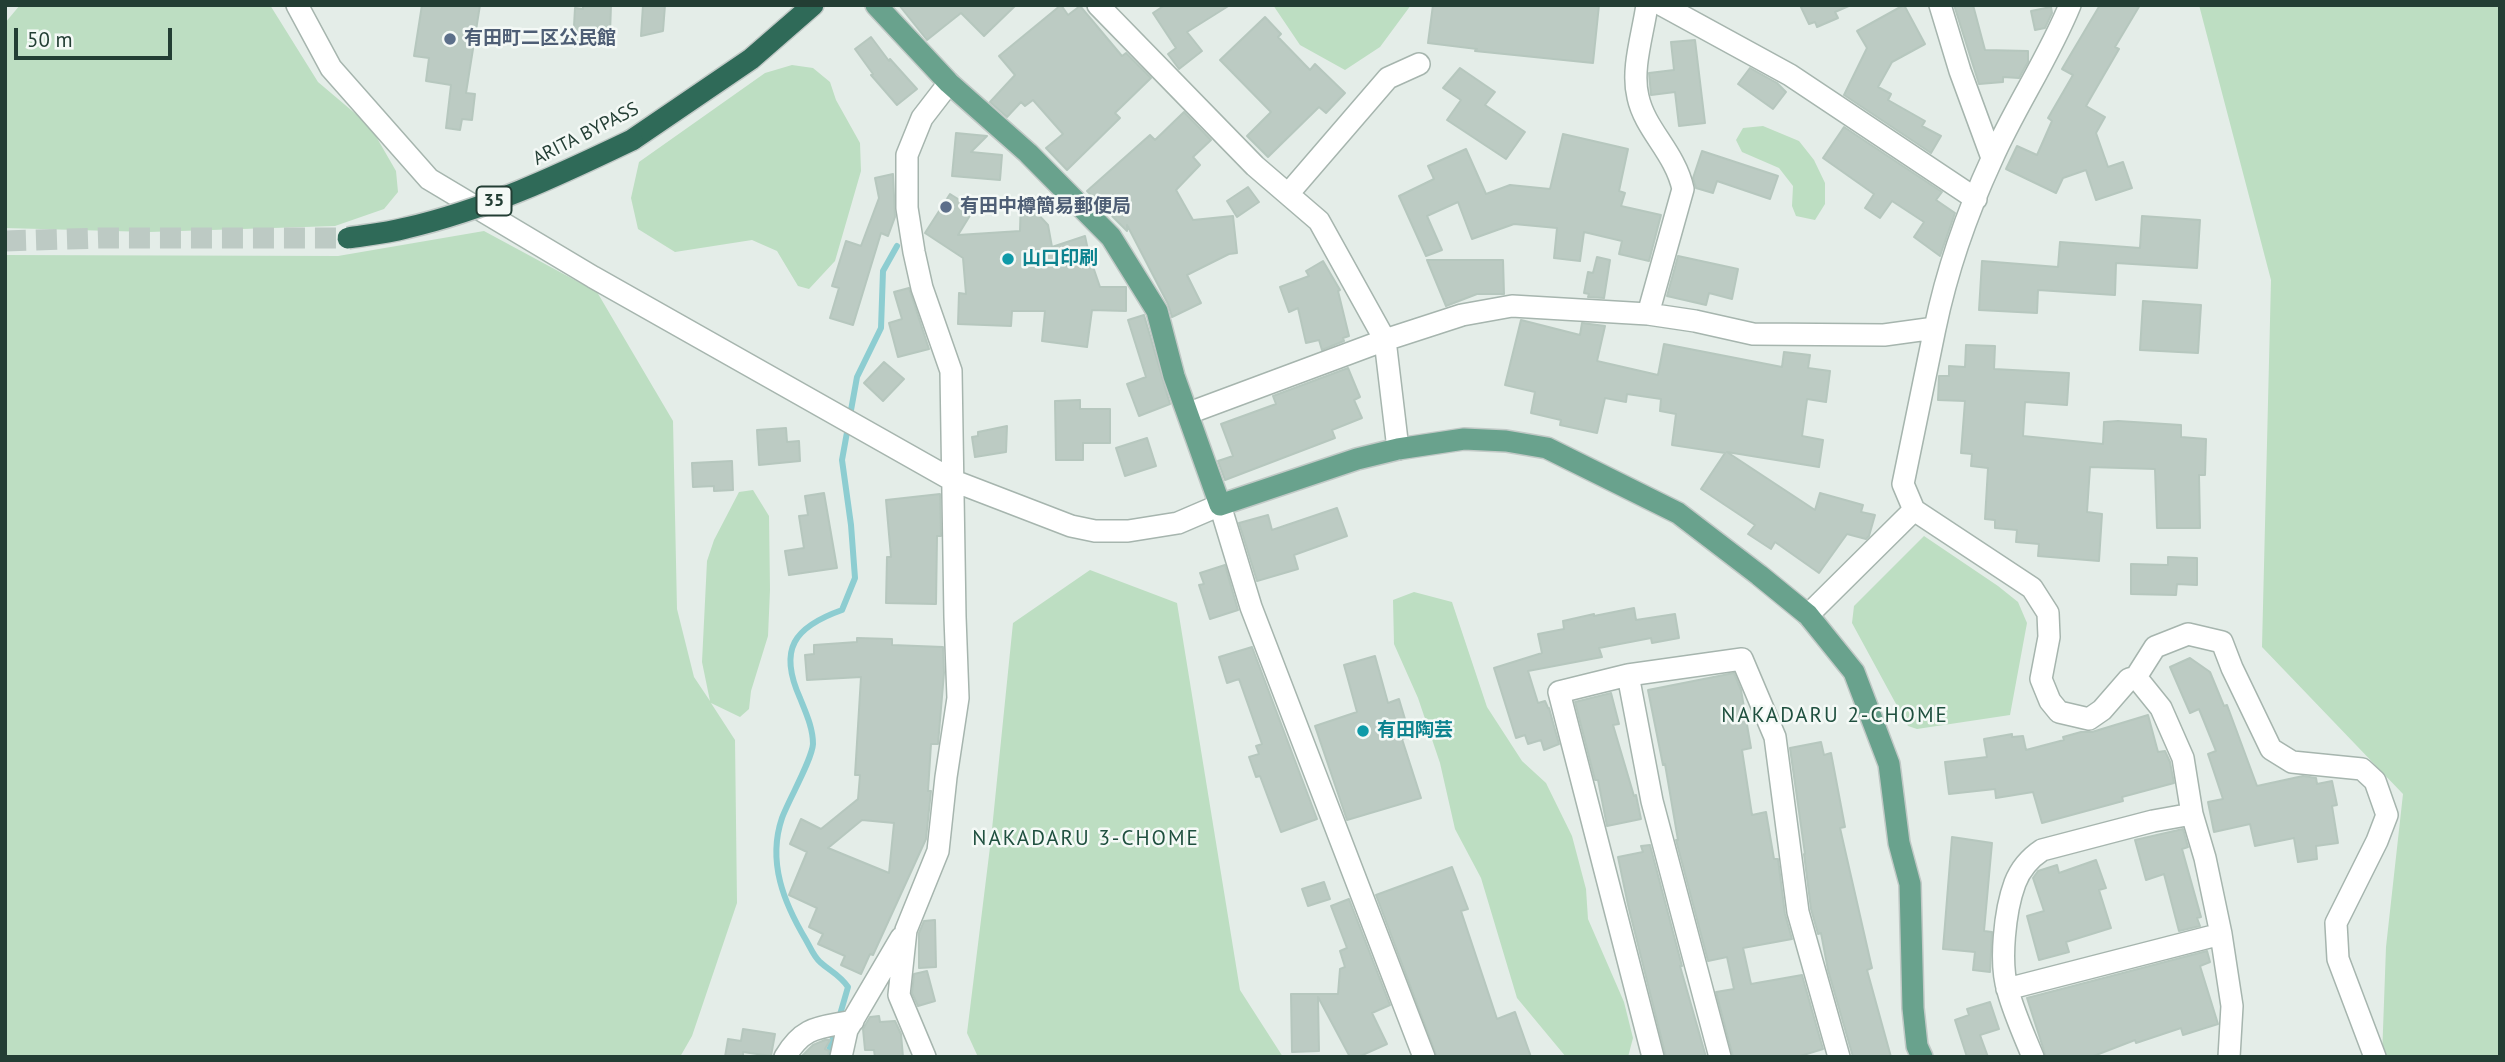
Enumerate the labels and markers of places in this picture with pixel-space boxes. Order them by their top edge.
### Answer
place label: 有田町二区公民館 [464,28,616,50]
marker: 有田町二区公民館 [442,31,458,47]
place label: 有田中樽簡易郵便局 [960,196,1131,218]
marker: 有田中樽簡易郵便局 [938,199,954,215]
place label: 山口印刷 [1022,248,1098,270]
marker: 山口印刷 [1000,251,1016,267]
place label: 有田陶芸 [1377,720,1453,742]
marker: 有田陶芸 [1355,723,1371,739]

